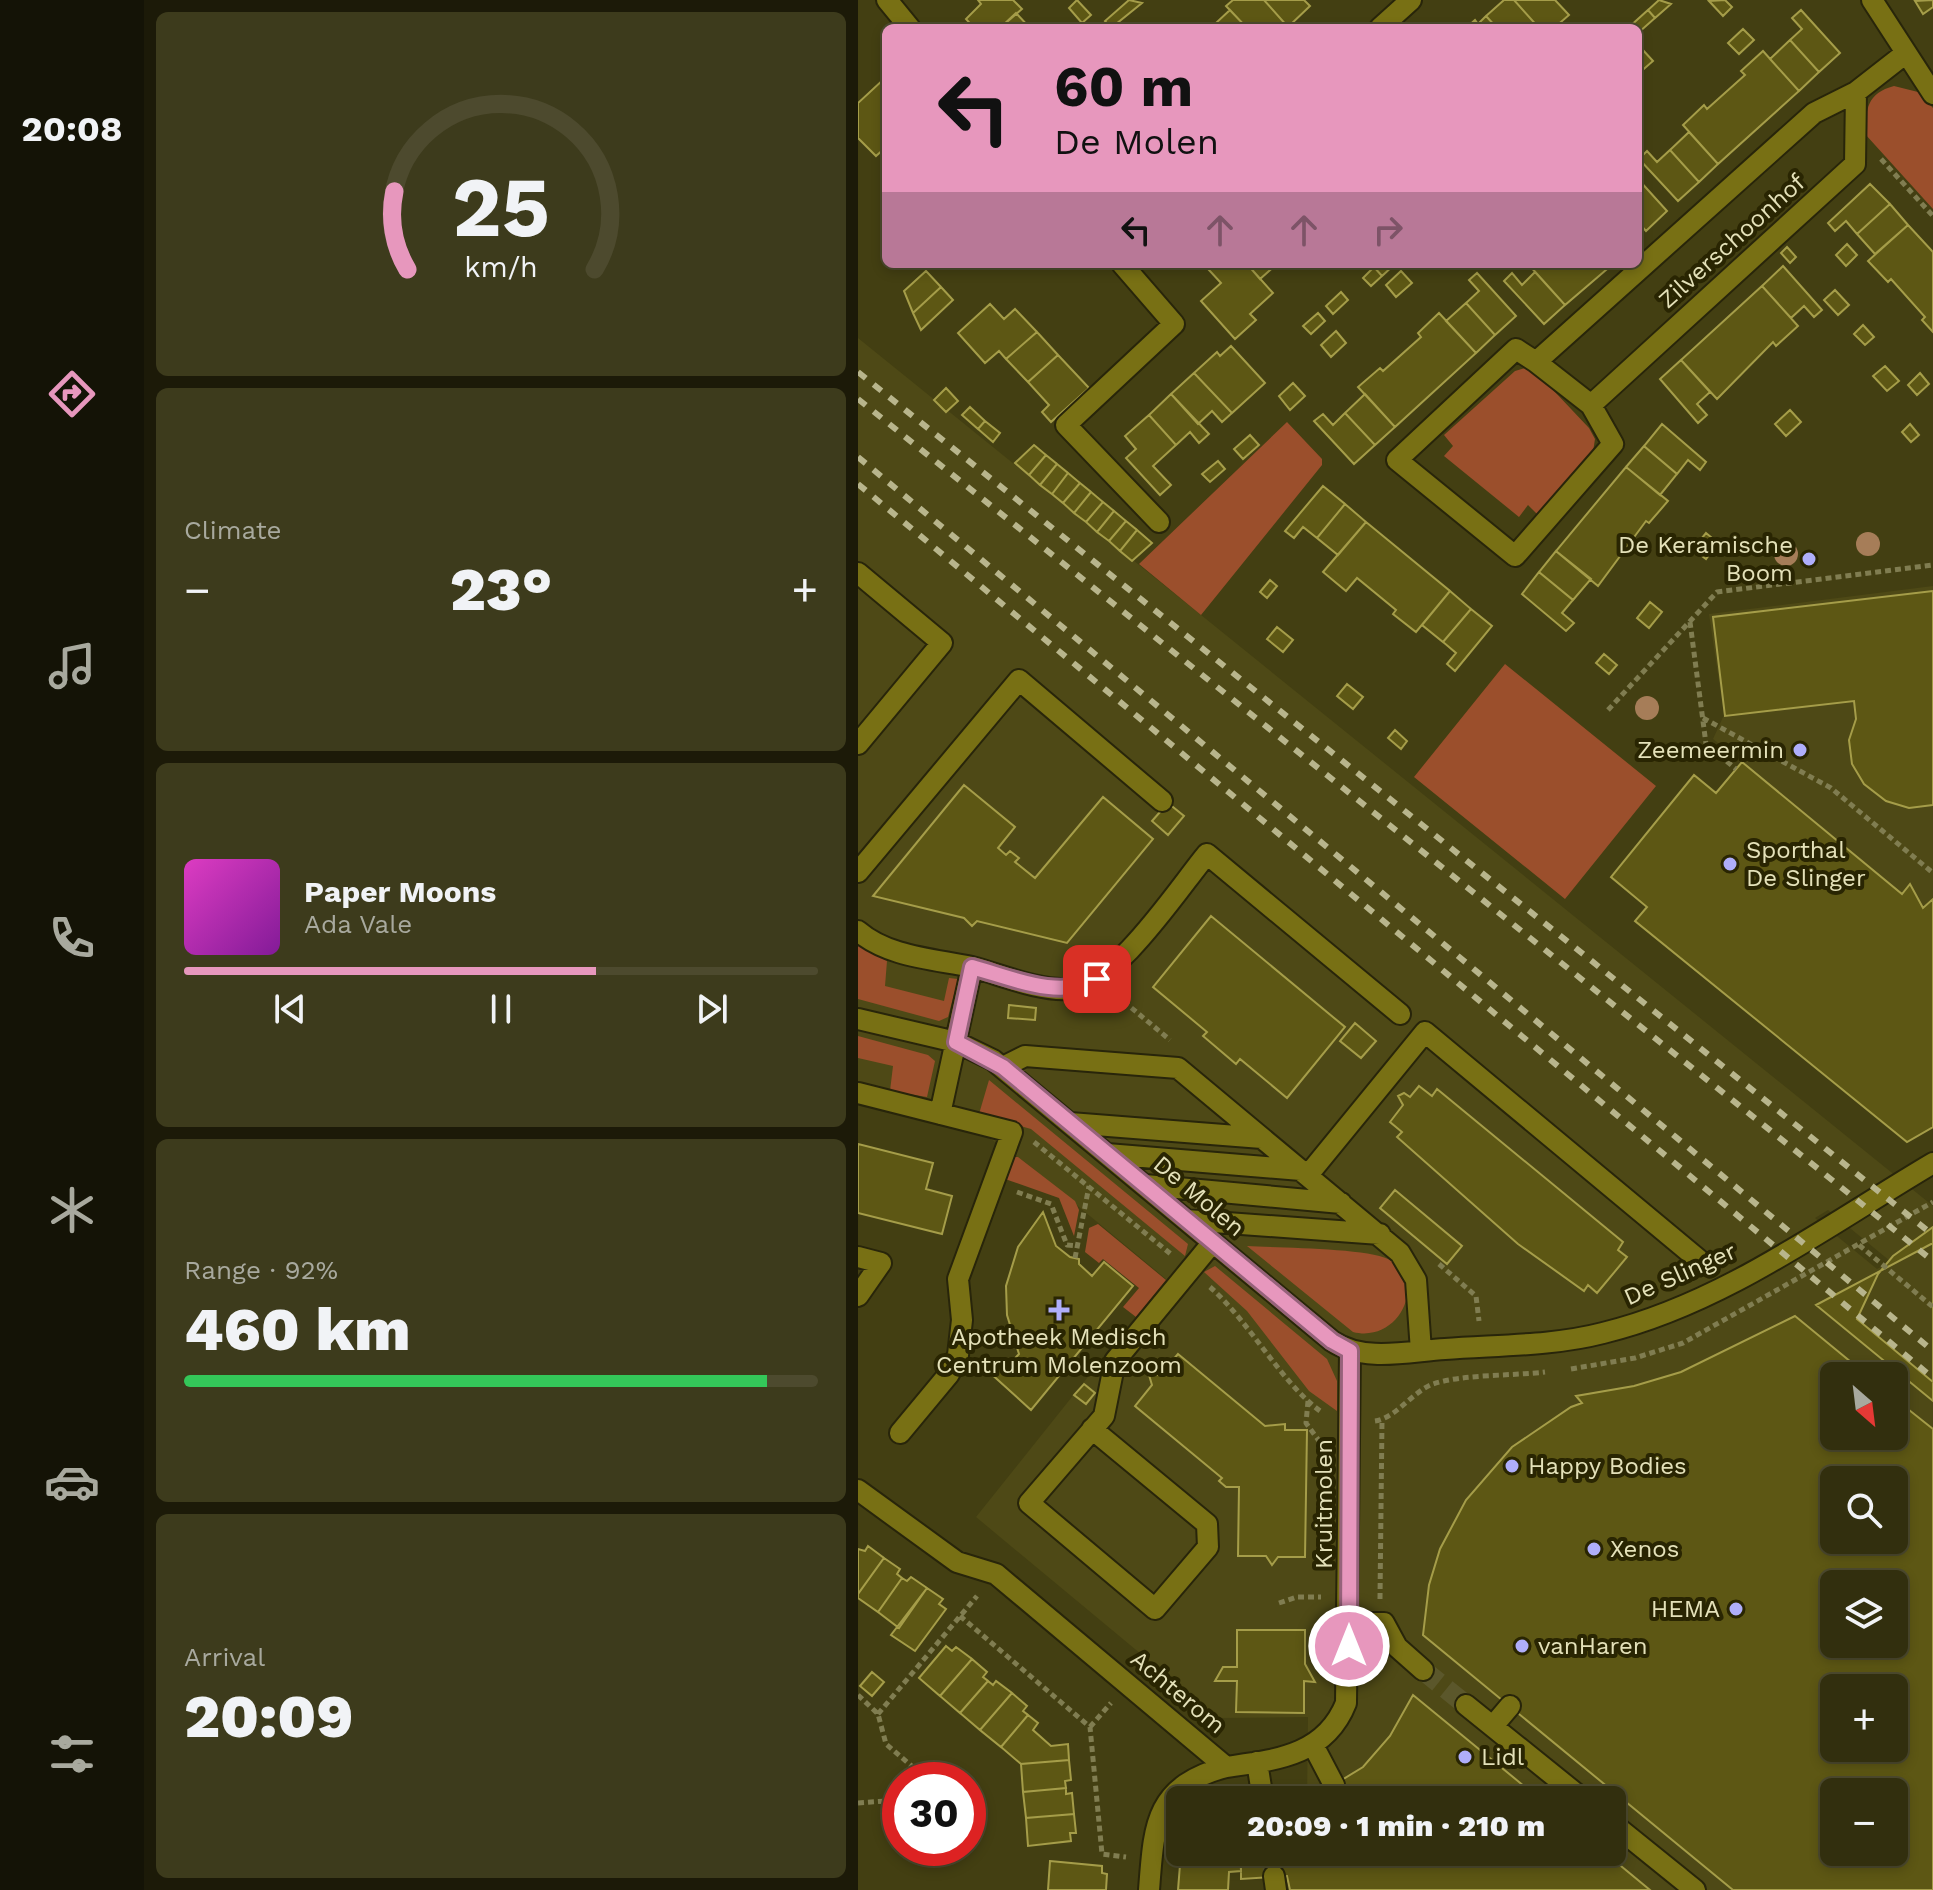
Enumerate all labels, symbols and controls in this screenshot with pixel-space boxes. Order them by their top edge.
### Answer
text: 60 m [1054,54,1193,120]
icon: left [922,56,1026,160]
text: 20:08 [21,108,123,150]
text: De Molen [1054,121,1219,163]
text: 25 [452,158,550,255]
street label: Zilverschoonhof [1653,168,1811,314]
icon: left [1114,208,1158,252]
icon: ahead [1198,208,1242,252]
icon: ahead [1282,208,1326,252]
icon: right [1366,208,1410,252]
text: km/h [464,250,538,284]
icon: directions [44,366,100,422]
text: Climate [184,515,282,545]
place label: De Keramische Boom [1618,531,1793,587]
marker: De Keramische Boom [1800,550,1818,568]
text: 23° [450,554,552,625]
text: − [184,564,211,616]
text: + [791,564,818,616]
icon: music [44,638,100,694]
place label: Zeemeermin [1637,736,1784,764]
marker: Zeemeermin [1791,741,1809,759]
place label: Sporthal De Slinger [1746,836,1866,892]
marker: Sporthal De Slinger [1721,855,1739,873]
text: Paper Moons [304,874,496,909]
text: Ada Vale [304,909,412,939]
icon: phone [44,910,100,966]
pin [1063,945,1131,1013]
icon: arrive [1075,957,1119,1001]
icon: previous [268,987,312,1031]
icon: pause [479,987,523,1031]
icon: next [690,987,734,1031]
street label: De Molen [1148,1150,1250,1242]
icon: climate [44,1182,100,1238]
street label: De Slinger [1620,1237,1741,1311]
text: Range · 92% [184,1255,338,1285]
text: 460 km [184,1294,410,1365]
marker: Apotheek Medisch Centrum Molenzoom [1050,1301,1068,1319]
place label: Apotheek Medisch Centrum Molenzoom [936,1323,1182,1379]
north arrow [1820,1362,1908,1450]
map controls [1820,1362,1908,1866]
street label: Kruitmolen [1310,1439,1338,1569]
place label: Happy Bodies [1528,1452,1687,1480]
icon: car [44,1454,100,1510]
marker: Happy Bodies [1503,1457,1521,1475]
button: search [1820,1466,1908,1554]
place label: Xenos [1610,1535,1679,1563]
marker: Xenos [1585,1540,1603,1558]
button: layers [1820,1570,1908,1658]
place label: HEMA [1651,1595,1720,1623]
marker: HEMA [1727,1600,1745,1618]
position arrow [1307,1604,1391,1688]
place label: vanHaren [1538,1632,1648,1660]
marker: vanHaren [1513,1637,1531,1655]
text: Arrival [184,1642,265,1672]
street label: Achterom [1125,1645,1231,1739]
button: + [1820,1674,1908,1762]
text: 20:09 [184,1681,353,1752]
icon: filters [44,1726,100,1782]
place label: Lidl [1481,1743,1525,1771]
marker: Lidl [1456,1748,1474,1766]
speed limit sign: 30 [882,1762,986,1866]
button: − [1820,1778,1908,1866]
text: 20:09 · 1 min · 210 m [1247,1808,1545,1843]

